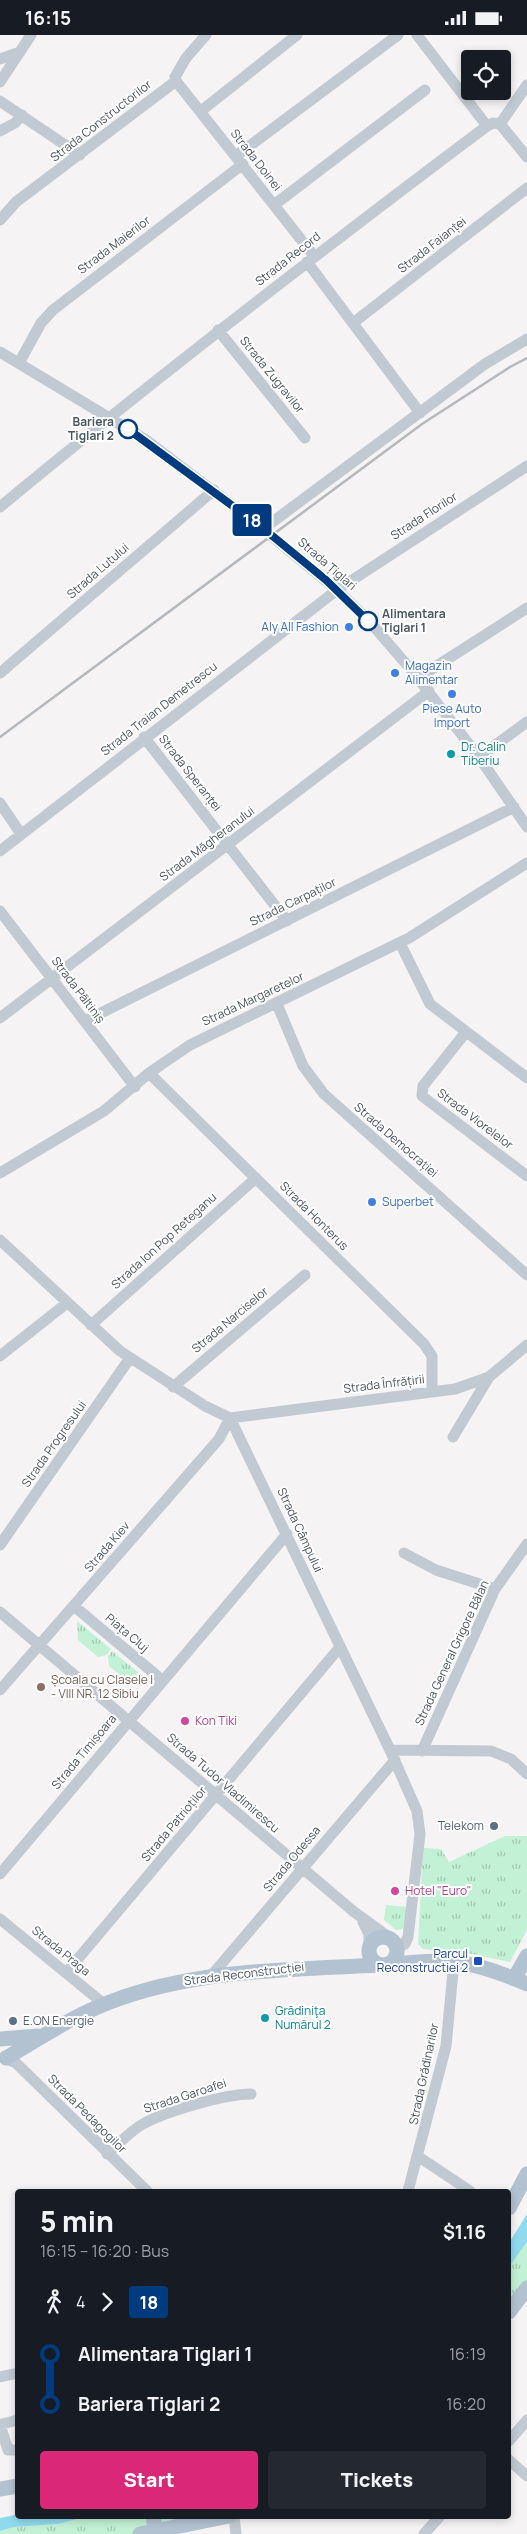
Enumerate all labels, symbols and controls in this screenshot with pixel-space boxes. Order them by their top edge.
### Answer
text: 16:15 [25,5,71,31]
map controls [461,50,511,100]
button: locate [461,50,511,100]
street label: Strada Constructorilor [47,75,155,166]
street label: Strada Doinei [227,125,286,194]
street label: Strada Maierilor [74,211,154,278]
street label: Strada Faianței [394,212,469,277]
street label: Strada Record [251,228,324,289]
street label: Strada Zugravilor [236,333,309,417]
place label: Bariera Tiglari 2 [68,413,114,444]
marker: Bariera Tiglari 2 [118,419,138,439]
street label: Strada Florilor [387,487,461,544]
line badge: 18 [230,504,274,536]
text: 18 [243,508,261,532]
street label: Strada Țiglari [294,533,360,594]
street label: Strada Lutului [63,539,132,602]
place label: Alimentara Tiglari 1 [382,605,446,636]
marker: Alimentara Tiglari 1 [358,611,378,631]
place label: Aly All Fashion [261,618,339,635]
marker: Aly All Fashion [343,621,355,633]
place label: Magazin Alimentar [405,657,459,688]
street label: Strada Traian Demetrescu [97,658,220,760]
marker: Magazin Alimentar [389,667,401,679]
marker: Piese Auto Import [446,688,458,700]
place label: Piese Auto Import [422,700,482,731]
street label: Strada Speranței [155,731,226,815]
place label: Dr. Calin Tiberiu [461,738,506,769]
marker: Dr. Calin Tiberiu [445,748,457,760]
street label: Strada Măgheranului [156,802,258,885]
street label: Strada Carpaților [247,873,339,930]
street label: Strada Păltiniș [48,953,109,1027]
street label: Strada Margaretelor [199,967,307,1030]
street label: Strada Viorelelor [434,1084,517,1153]
street label: Strada Democrației [351,1098,442,1181]
street label: Strada Honterus [276,1177,353,1254]
street label: Strada Ion Pop Reteganu [107,1189,220,1293]
place label: Superbet [382,1193,434,1210]
marker: Superbet [366,1196,378,1208]
street label: Strada Narciselor [188,1282,272,1357]
street label: Strada Înfrățirii [342,1370,425,1397]
street label: Strada Progresului [17,1397,90,1490]
street label: Strada Câmpului [273,1485,327,1575]
street label: Strada Kiev [80,1518,133,1576]
street label: Strada General Grigore Bălan [410,1577,493,1728]
street label: Piața Cluj [102,1609,153,1656]
place label: Școala cu Clasele I - VIII NR. 12 Sibiu [51,1671,153,1702]
marker: Școala cu Clasele I - VIII NR. 12 Sibiu [35,1681,47,1693]
street label: Strada Timișoara [47,1711,120,1793]
place label: Kon Tiki [195,1712,237,1729]
marker: Kon Tiki [179,1715,191,1727]
street label: Strada Tudor Vladimirescu [163,1729,283,1836]
street label: Strada Patrioților [137,1782,211,1865]
place label: Telekom [438,1817,484,1834]
marker: Telekom [488,1820,500,1832]
street label: Strada Odessa [259,1822,324,1895]
place label: Hotel "Euro" [405,1882,471,1899]
marker: Hotel "Euro" [389,1885,401,1897]
street label: Strada Praga [28,1922,94,1980]
place label: Parcul Reconstructiei 2 [377,1945,468,1976]
marker: Parcul Reconstructiei 2 [472,1955,484,1967]
street label: Strada Reconstrucției [183,1958,305,1989]
place label: Grădiniţa Numărul 2 [275,2002,331,2033]
place label: E.ON Energie [23,2012,94,2029]
marker: Grădiniţa Numărul 2 [259,2012,271,2024]
marker: E.ON Energie [7,2015,19,2027]
street label: Strada Grădinarilor [404,2021,443,2126]
street label: Strada Pedagogilor [44,2070,131,2157]
street label: Strada Garoafei [141,2074,228,2117]
text: 5 min [40,2202,114,2240]
text: $1.16 [443,2219,486,2245]
text: 16:15 – 16:20 · Bus [40,2240,169,2262]
icon: walk [40,2288,68,2316]
icon: forward [93,2288,121,2316]
text: 18 [139,2290,158,2314]
text: 4 [76,2291,85,2313]
text: Alimentara Tiglari 1 [78,2341,252,2367]
text: 16:19 [449,2343,486,2365]
text: Bariera Tiglari 2 [78,2391,220,2417]
text: 16:20 [446,2393,486,2415]
button: Start [40,2451,258,2509]
button: Tickets [268,2451,486,2509]

